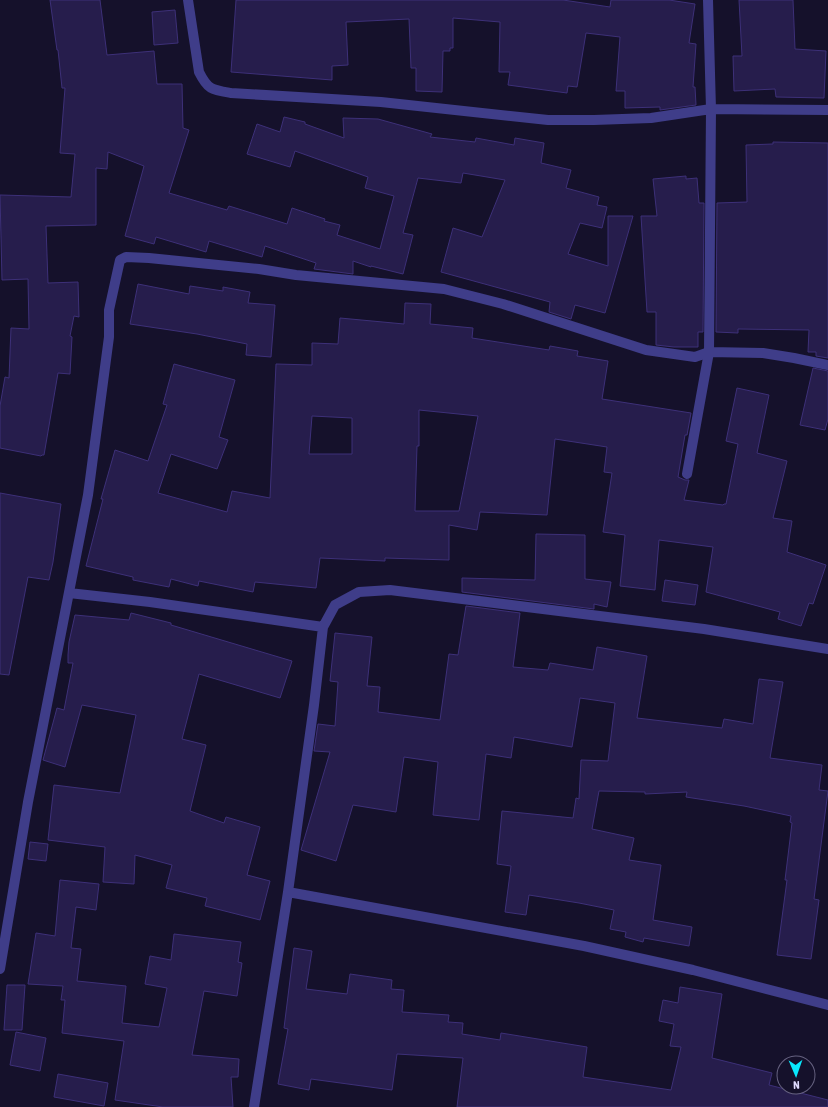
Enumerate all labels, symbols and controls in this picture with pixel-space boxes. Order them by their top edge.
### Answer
north arrow [776,1055,816,1095]
text: N [793,1079,800,1091]

